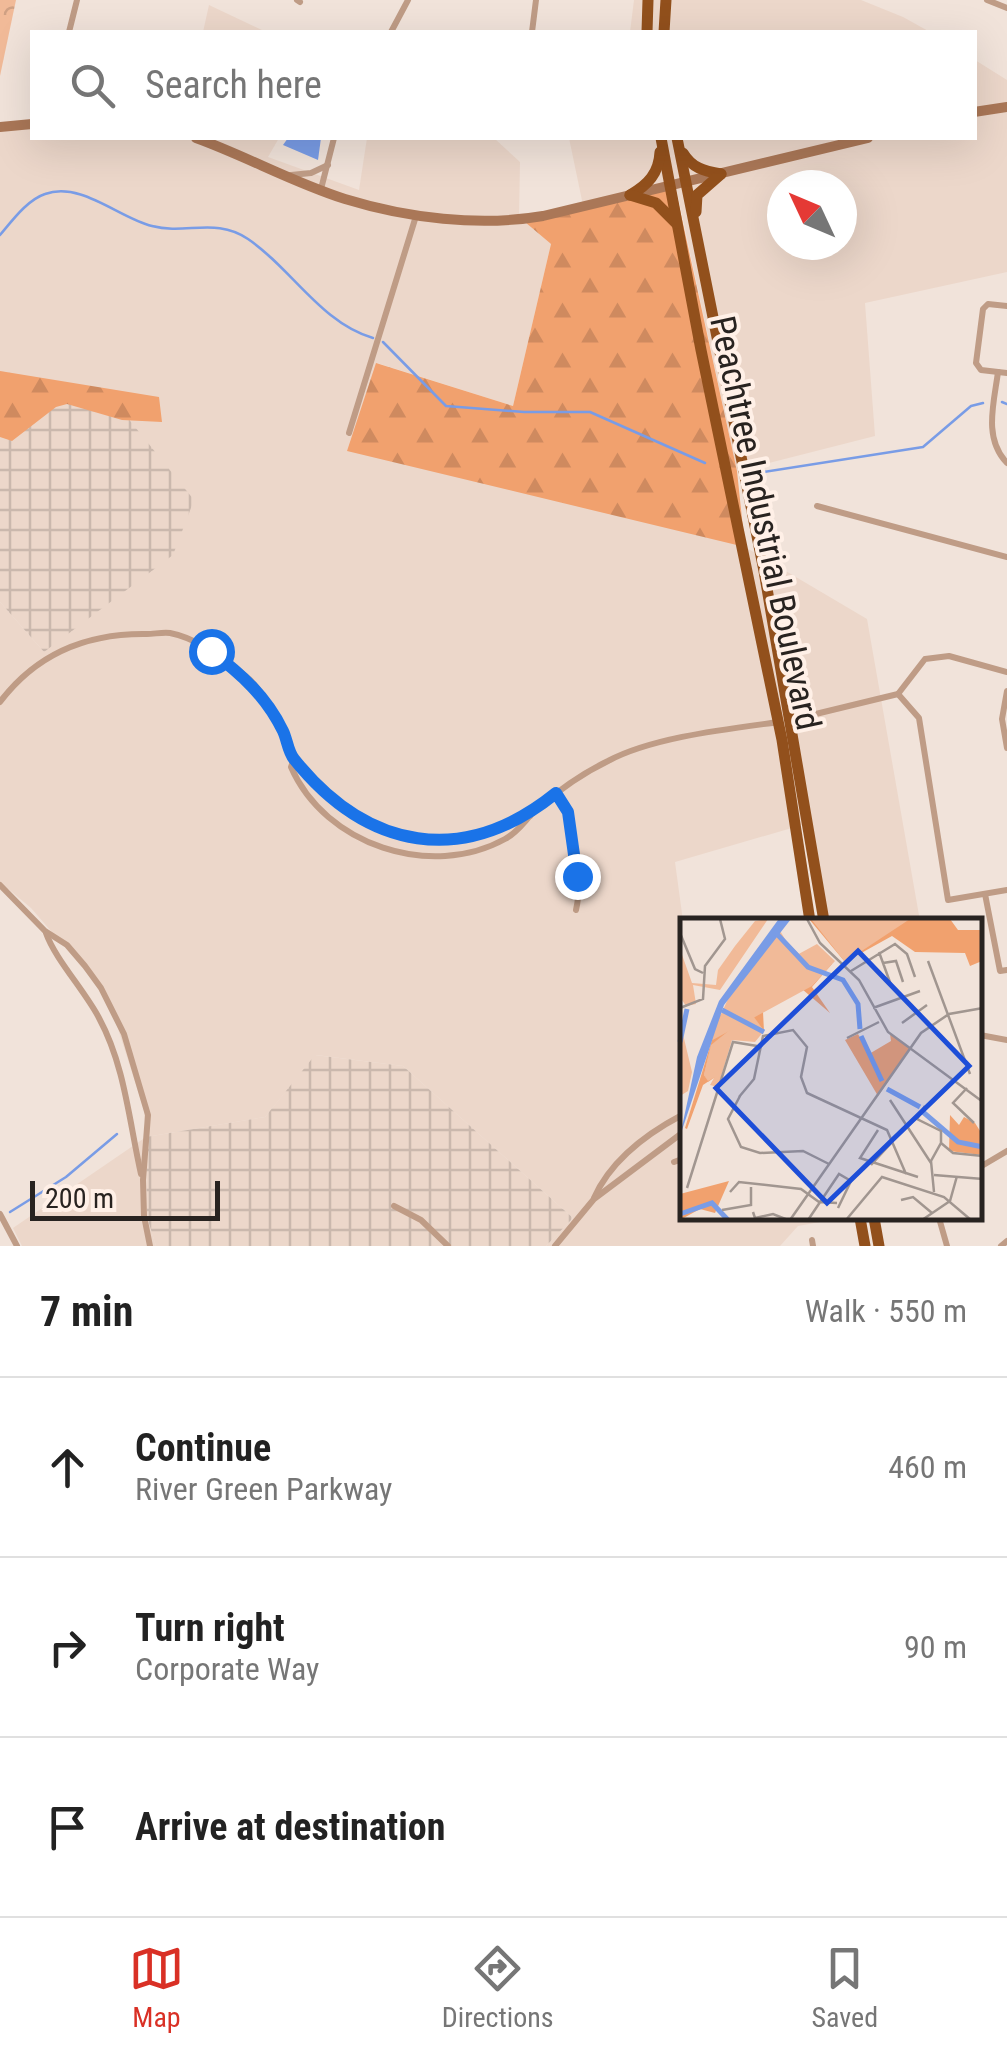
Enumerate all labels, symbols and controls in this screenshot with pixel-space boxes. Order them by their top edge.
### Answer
search box [30,30,977,140]
icon: search [65,58,120,113]
text: Search here [145,63,322,107]
north arrow [767,170,857,260]
street label: Peachtree Industrial Boulevard [701,312,829,734]
route start [189,629,235,675]
route end [555,854,601,900]
inset map [680,918,982,1221]
scale bar [30,1176,220,1220]
text: 200 m [45,1182,114,1215]
text: 7 min [40,1287,133,1336]
text: Walk · 550 m [805,1292,967,1330]
text: Continue [135,1426,271,1470]
icon: ahead [40,1440,95,1495]
text: 460 m [888,1448,967,1486]
text: River Green Parkway [135,1470,392,1508]
text: Turn right [135,1606,285,1650]
icon: right [40,1620,95,1675]
text: 90 m [904,1628,967,1666]
text: Corporate Way [135,1650,319,1688]
icon: arrive [40,1800,95,1855]
text: Arrive at destination [135,1805,445,1849]
tab: Map [129,1941,184,2034]
tab: Directions [442,1941,554,2034]
tab: Saved [811,1941,878,2034]

